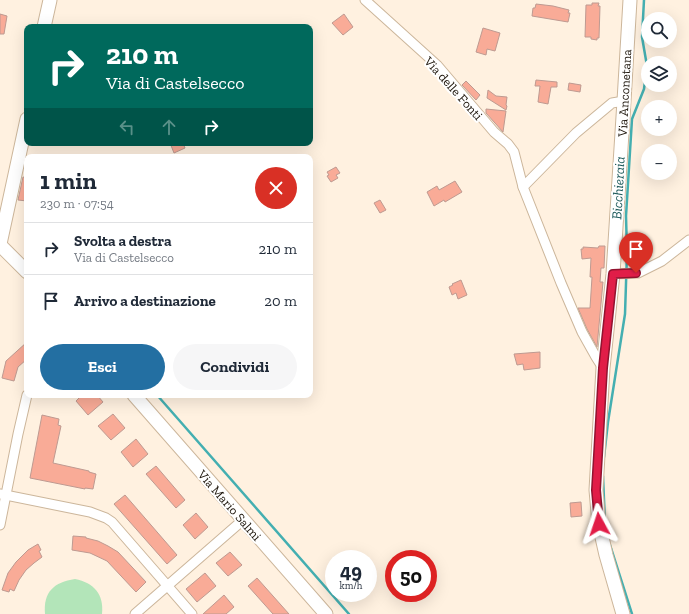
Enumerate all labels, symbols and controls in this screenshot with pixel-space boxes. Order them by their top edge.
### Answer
map controls [641,12,677,180]
button: search [641,12,677,48]
text: 210 m [106,38,178,71]
icon: right [40,40,92,92]
street label: Via Anconetana [615,48,634,138]
street label: Via delle Fonti [421,53,486,123]
button: layers [641,56,677,92]
text: Via di Castelsecco [106,72,244,94]
button: + [641,100,677,136]
icon: left [116,116,138,138]
icon: ahead [158,116,180,138]
icon: right [200,116,222,138]
button: − [641,144,677,180]
water label: Bicchieraia [608,156,629,220]
text: 1 min [40,166,97,195]
button: close [255,167,297,209]
text: 230 m · 07:54 [40,196,114,211]
text: Svolta a destra [74,232,172,250]
pin [619,232,653,273]
icon: right [40,238,62,260]
icon: arrive [625,238,647,260]
text: 210 m [259,240,297,258]
text: Via di Castelsecco [74,250,174,265]
icon: arrive [40,290,62,312]
text: Arrivo a destinazione [74,292,216,310]
text: 20 m [264,292,297,310]
button: Esci [40,344,165,390]
button: Condividi [173,344,297,390]
street label: Via Mario Salmi [194,466,265,544]
position arrow [578,503,620,545]
speed limit sign: 50 [385,550,437,602]
text: 49 [340,559,362,583]
text: km/h [340,580,362,592]

